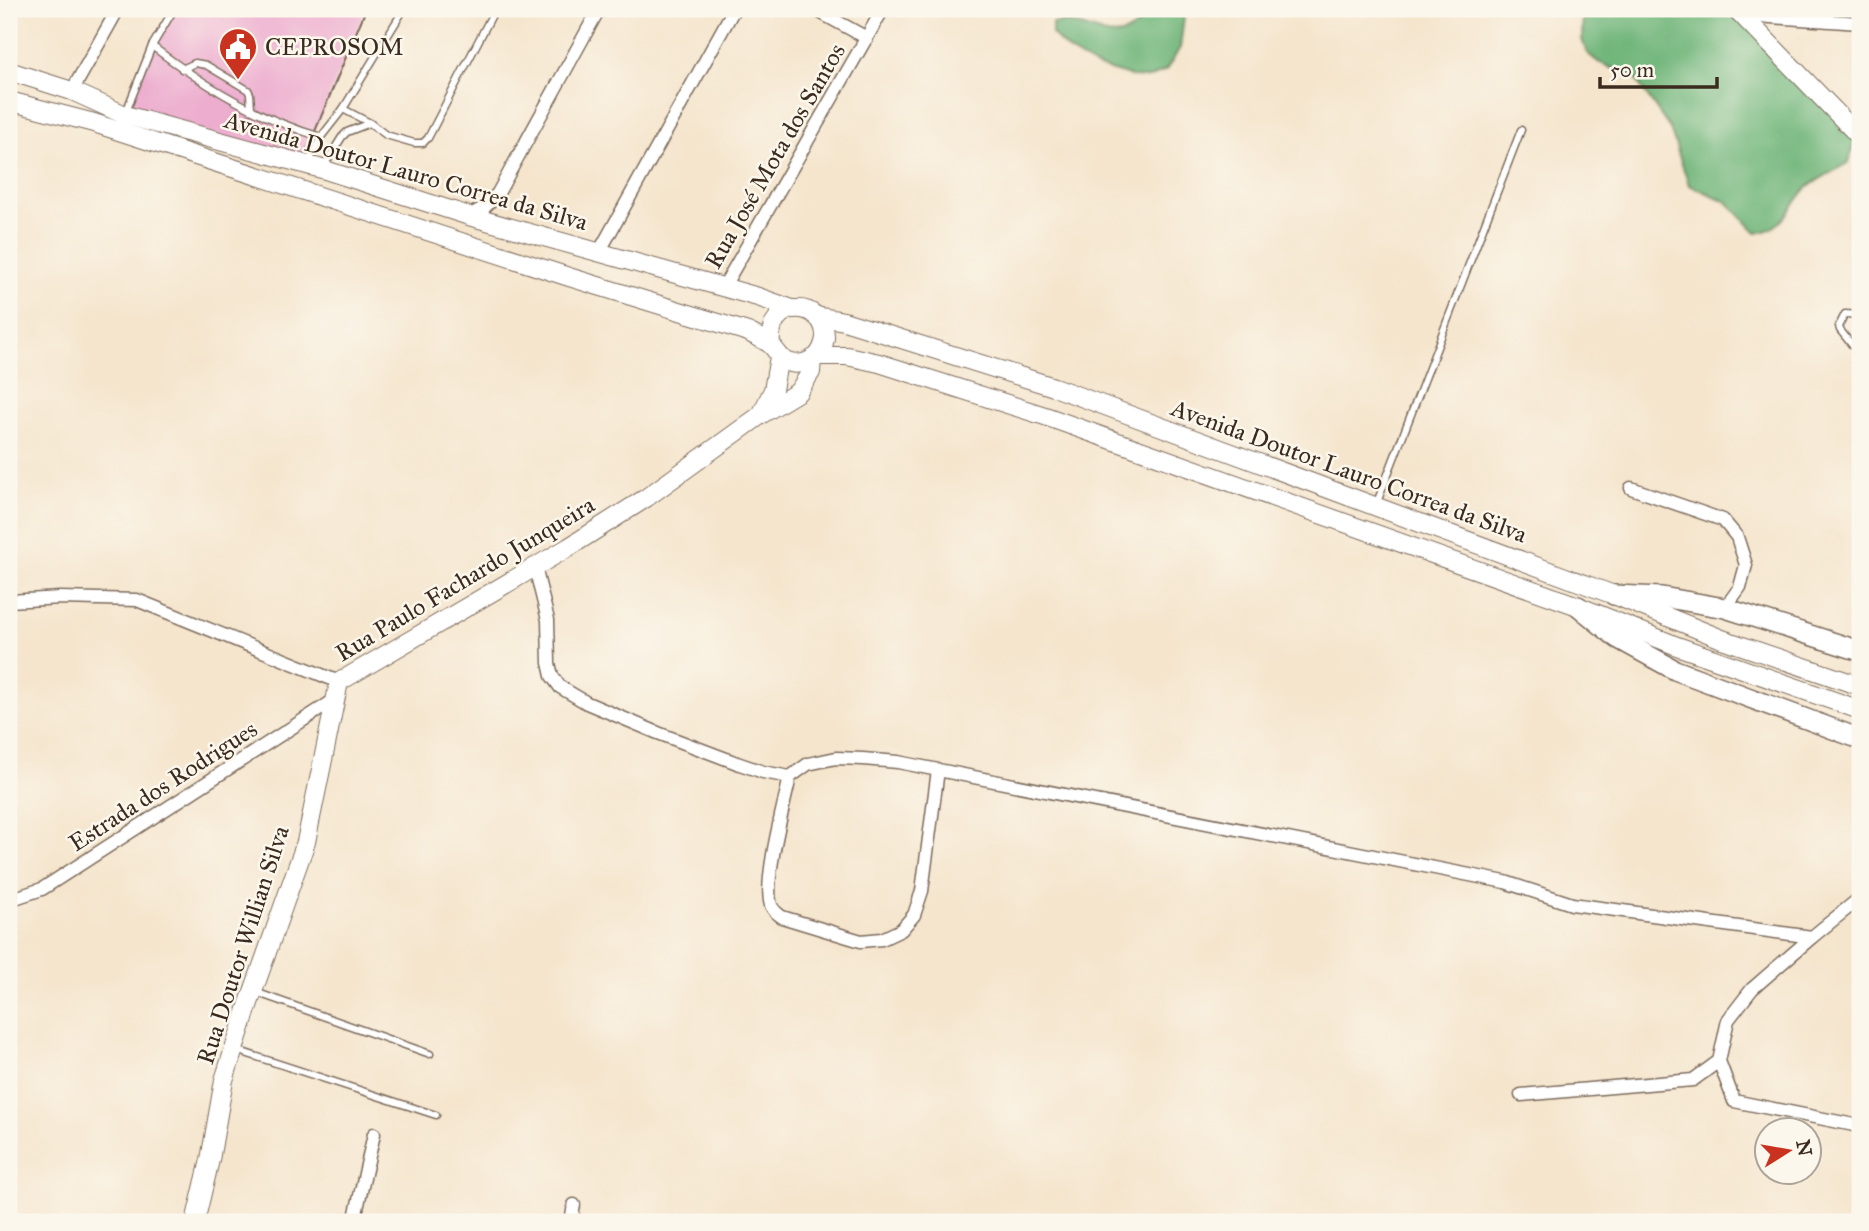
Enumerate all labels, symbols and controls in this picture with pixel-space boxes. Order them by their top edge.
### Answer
public building icon: CEPROSOM [217,26,259,81]
place label: CEPROSOM [265,32,404,62]
street label: Rua José Mota dos Santos [698,38,852,274]
scale bar [1600,46,1717,90]
text: 50 m [1610,57,1655,83]
street label: Avenida Doutor Lauro Correa da Silva [220,104,592,238]
street label: Avenida Doutor Lauro Correa da Silva [1166,392,1532,550]
street label: Rua Paulo Fachardo Junqueira [330,489,601,668]
street label: Estrada dos Rodrigues [63,714,263,858]
street label: Rua Doutor Willian Silva [190,821,296,1068]
north arrow [1754,1116,1824,1186]
text: N [1791,1138,1817,1158]

